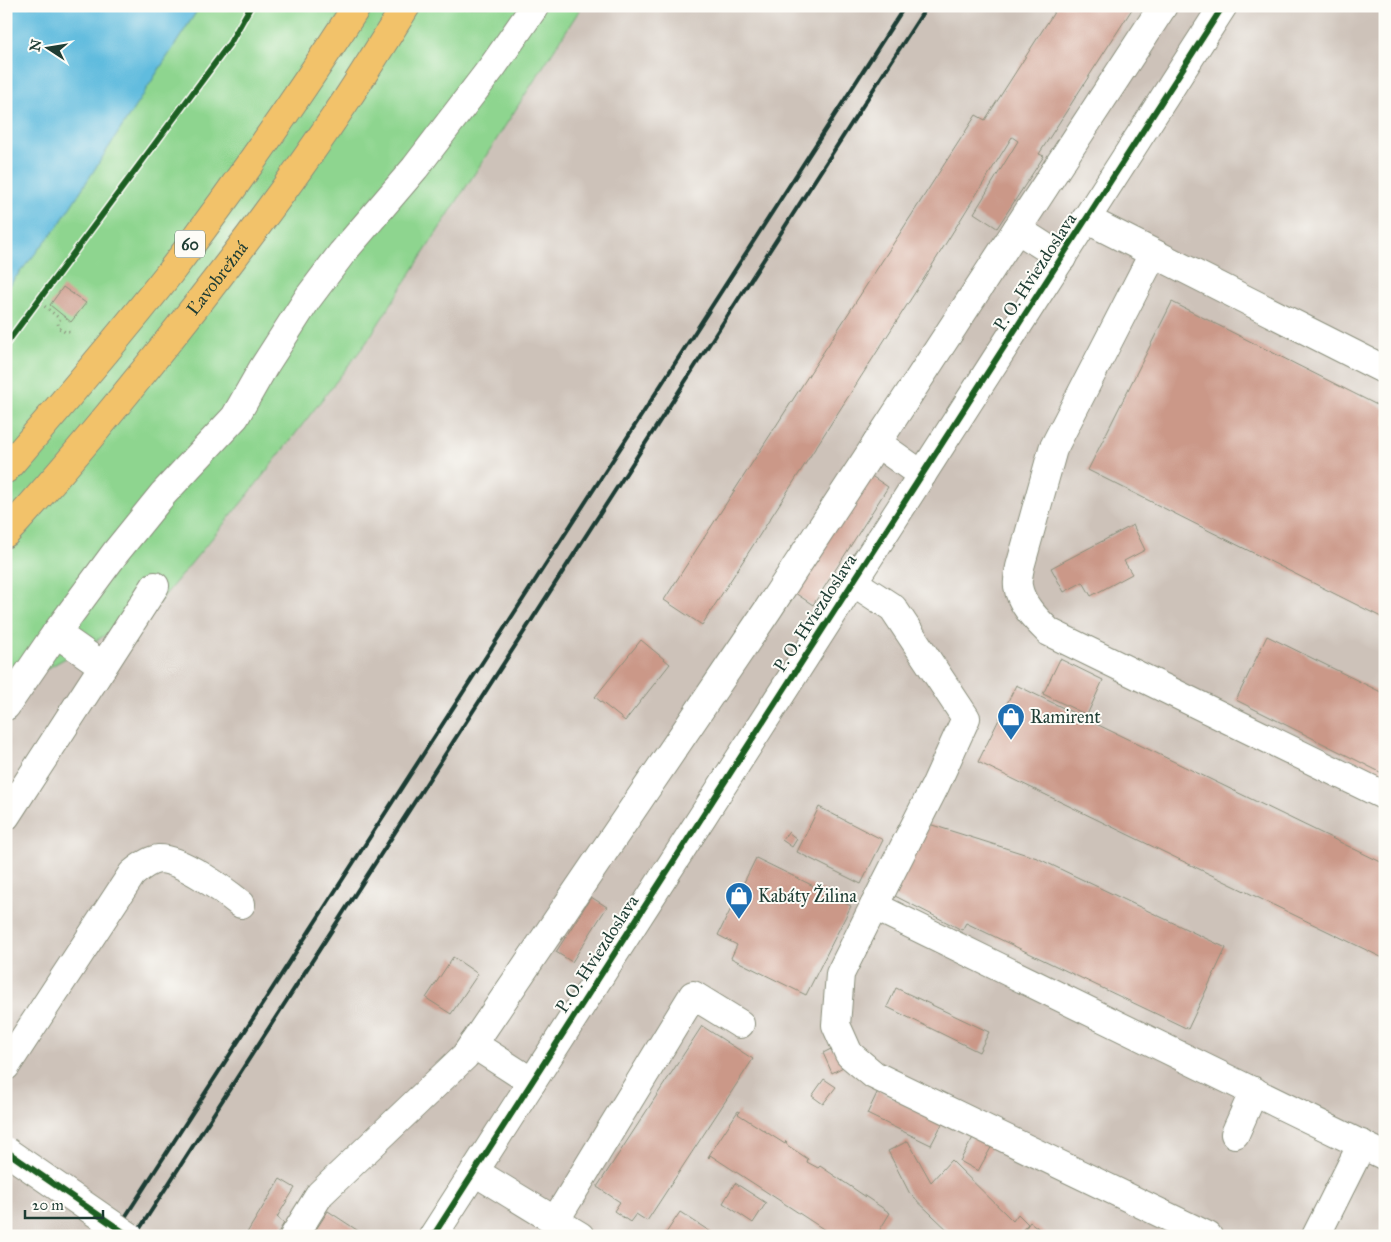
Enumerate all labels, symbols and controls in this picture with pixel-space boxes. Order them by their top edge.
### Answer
north arrow [22,22,72,72]
text: N [26,38,45,53]
street label: P. O. Hviezdoslava [989,209,1081,335]
road number: 60 [175,230,205,258]
street label: Ľavobrežná [182,237,253,319]
street label: P. O. Hviezdoslava [769,550,861,676]
shop icon: Ramirent [996,702,1026,741]
place label: Ramirent [1030,706,1101,728]
shop icon: Kabáty Žilina [724,881,754,920]
place label: Kabáty Žilina [758,883,857,907]
street label: P. O. Hviezdoslava [551,891,643,1017]
scale bar [25,1187,102,1219]
text: 20 m [32,1196,64,1214]

